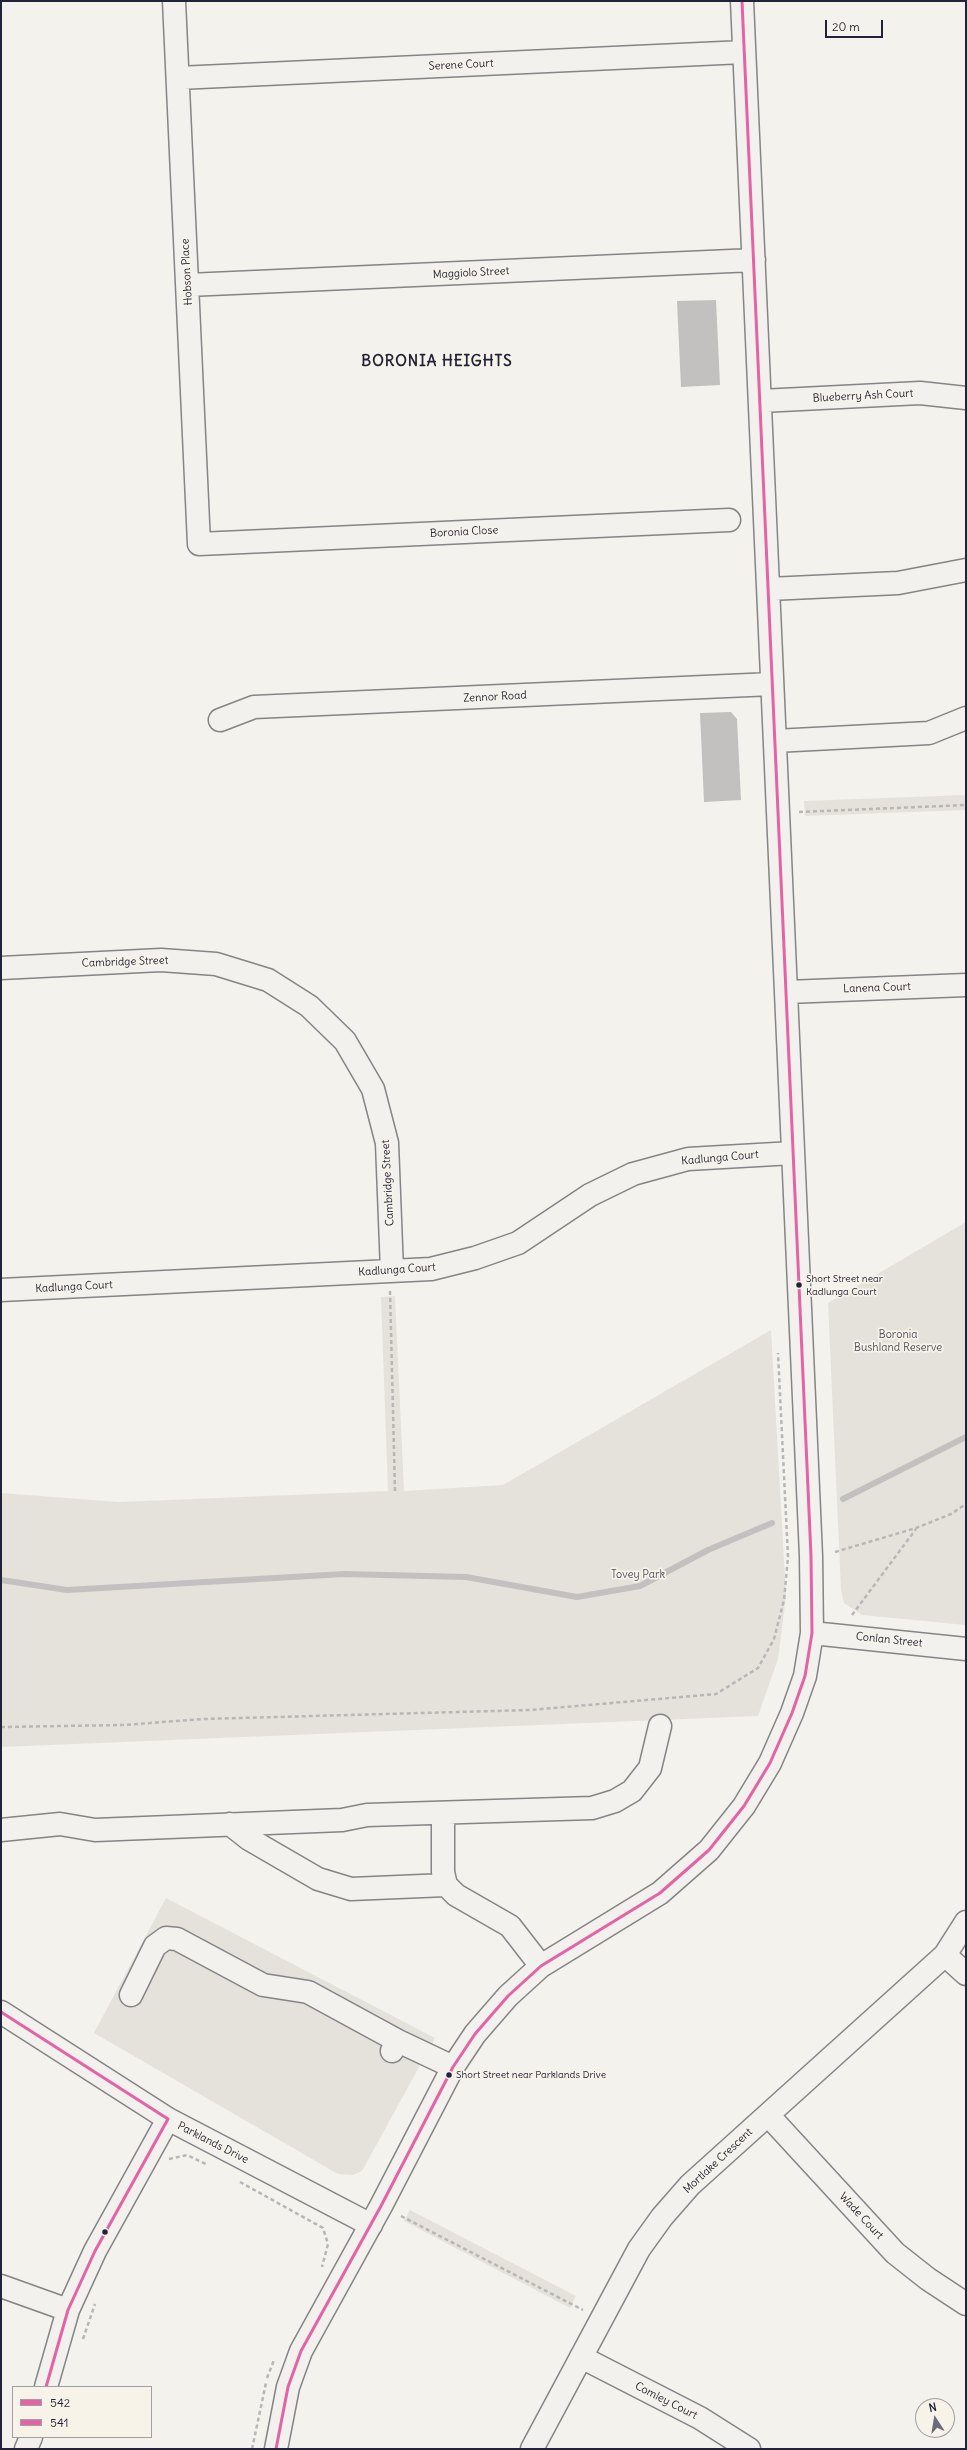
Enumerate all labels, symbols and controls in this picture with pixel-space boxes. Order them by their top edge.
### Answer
scale bar [827,12,885,38]
text: 20 m [832,19,860,34]
street label: Serene Court [428,57,494,73]
street label: Hobson Place [179,238,195,306]
street label: Maggiolo Street [432,264,510,282]
district label: BORONIA HEIGHTS [361,353,513,371]
street label: Blueberry Ash Court [812,387,914,405]
street label: Boronia Close [429,524,499,540]
street label: Zennor Road [463,689,527,705]
street label: Cambridge Street [81,954,169,970]
street label: Lanena Court [843,980,911,996]
street label: Cambridge Street [379,1139,397,1227]
street label: Kadlunga Court [681,1148,759,1168]
street label: Kadlunga Court [358,1261,436,1279]
place label: Short Street near Kadlunga Court [806,1273,883,1296]
street label: Kadlunga Court [35,1278,113,1296]
marker: Short Street near Kadlunga Court [794,1280,804,1290]
park label: Boronia Bushland Reserve [854,1328,942,1354]
park label: Tovey Park [611,1568,665,1582]
street label: Conlan Street [855,1630,923,1650]
place label: Short Street near Parklands Drive [456,2069,606,2081]
marker: Short Street near Parklands Drive [444,2070,454,2080]
street label: Parklands Drive [175,2119,251,2167]
street label: Mortlake Crescent [681,2126,755,2196]
street label: Wade Court [836,2190,886,2242]
unlabelled marker [100,2227,110,2237]
street label: Comley Court [633,2380,699,2422]
legend [12,2386,152,2438]
text: 542 [50,2395,70,2410]
north arrow [915,2398,955,2438]
text: N [928,2400,938,2415]
text: 541 [50,2415,68,2430]

